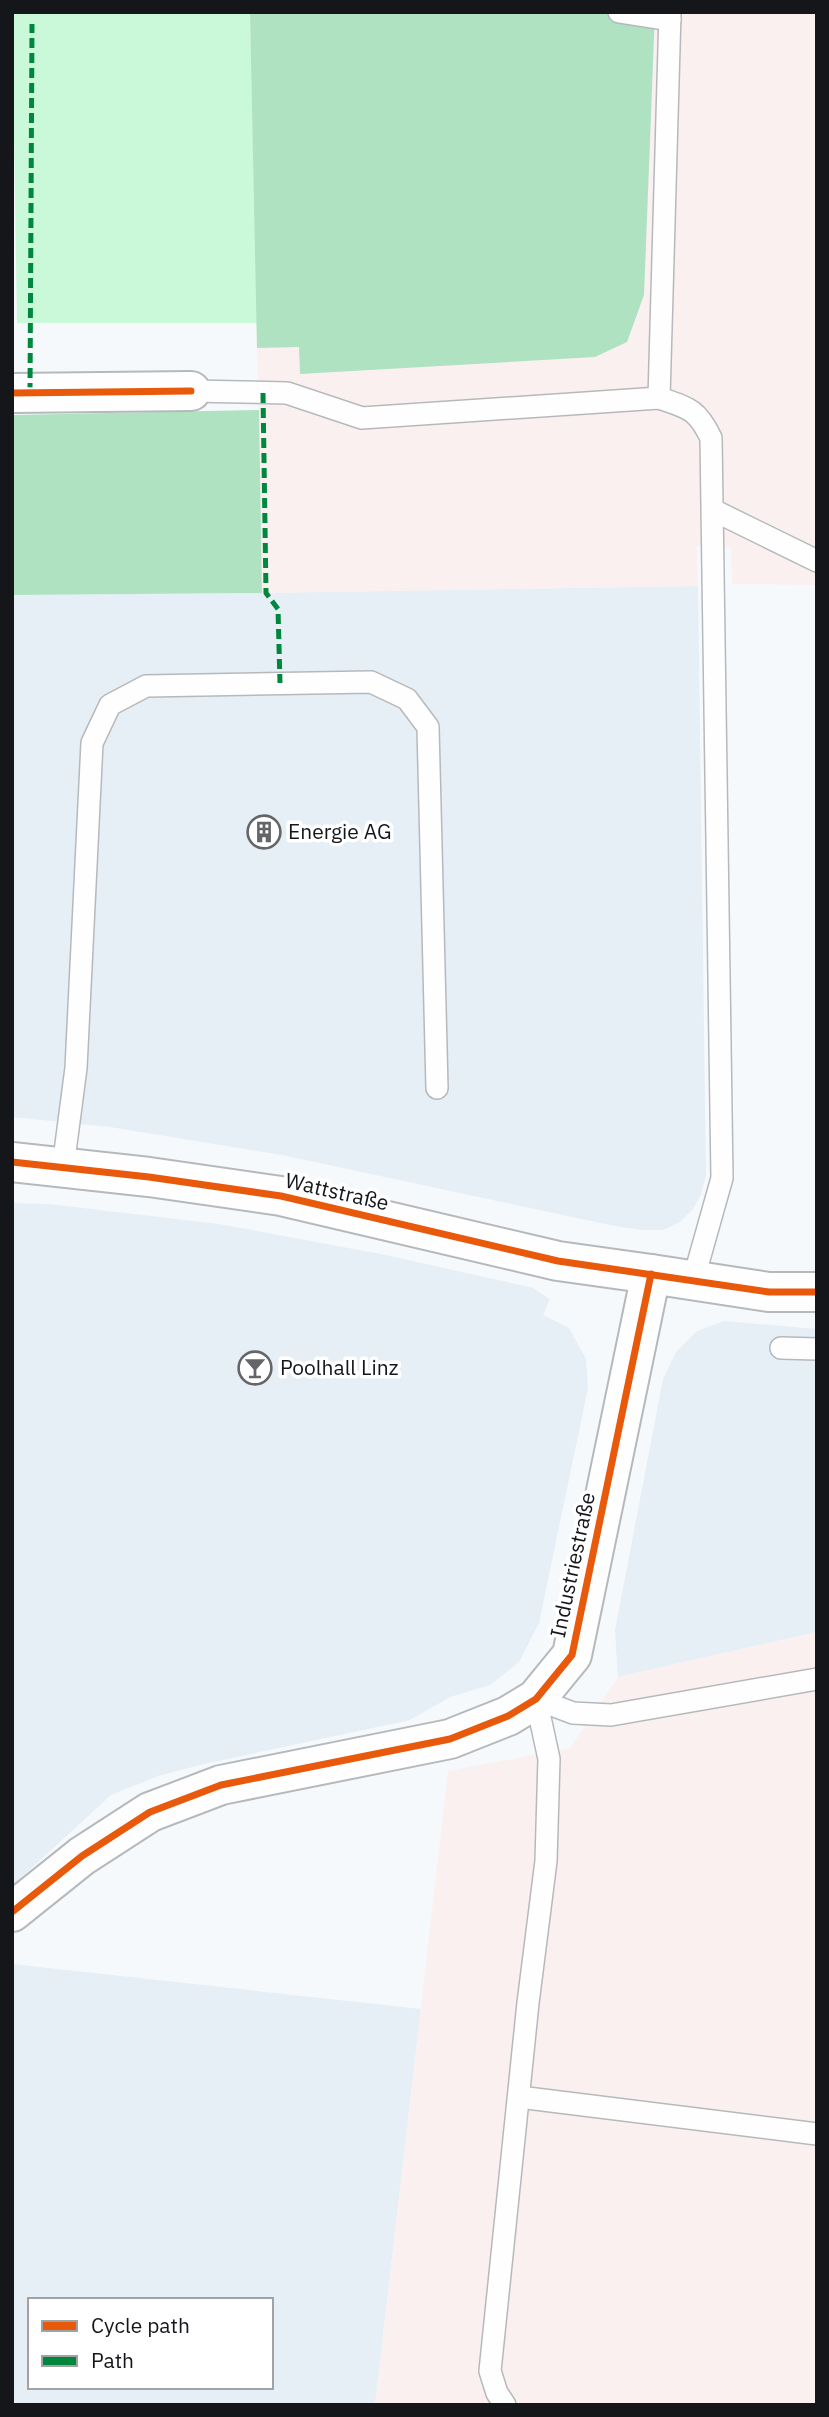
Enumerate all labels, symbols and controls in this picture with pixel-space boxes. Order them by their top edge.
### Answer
building icon: Energie AG [245,813,283,851]
place label: Energie AG [288,817,392,845]
street label: Wattstraße [283,1166,392,1217]
bar icon: Poolhall Linz [236,1349,274,1387]
place label: Poolhall Linz [280,1353,399,1381]
street label: Industriestraße [543,1490,601,1640]
legend [28,2298,273,2389]
text: Cycle path [91,2311,190,2339]
text: Path [91,2346,134,2374]

